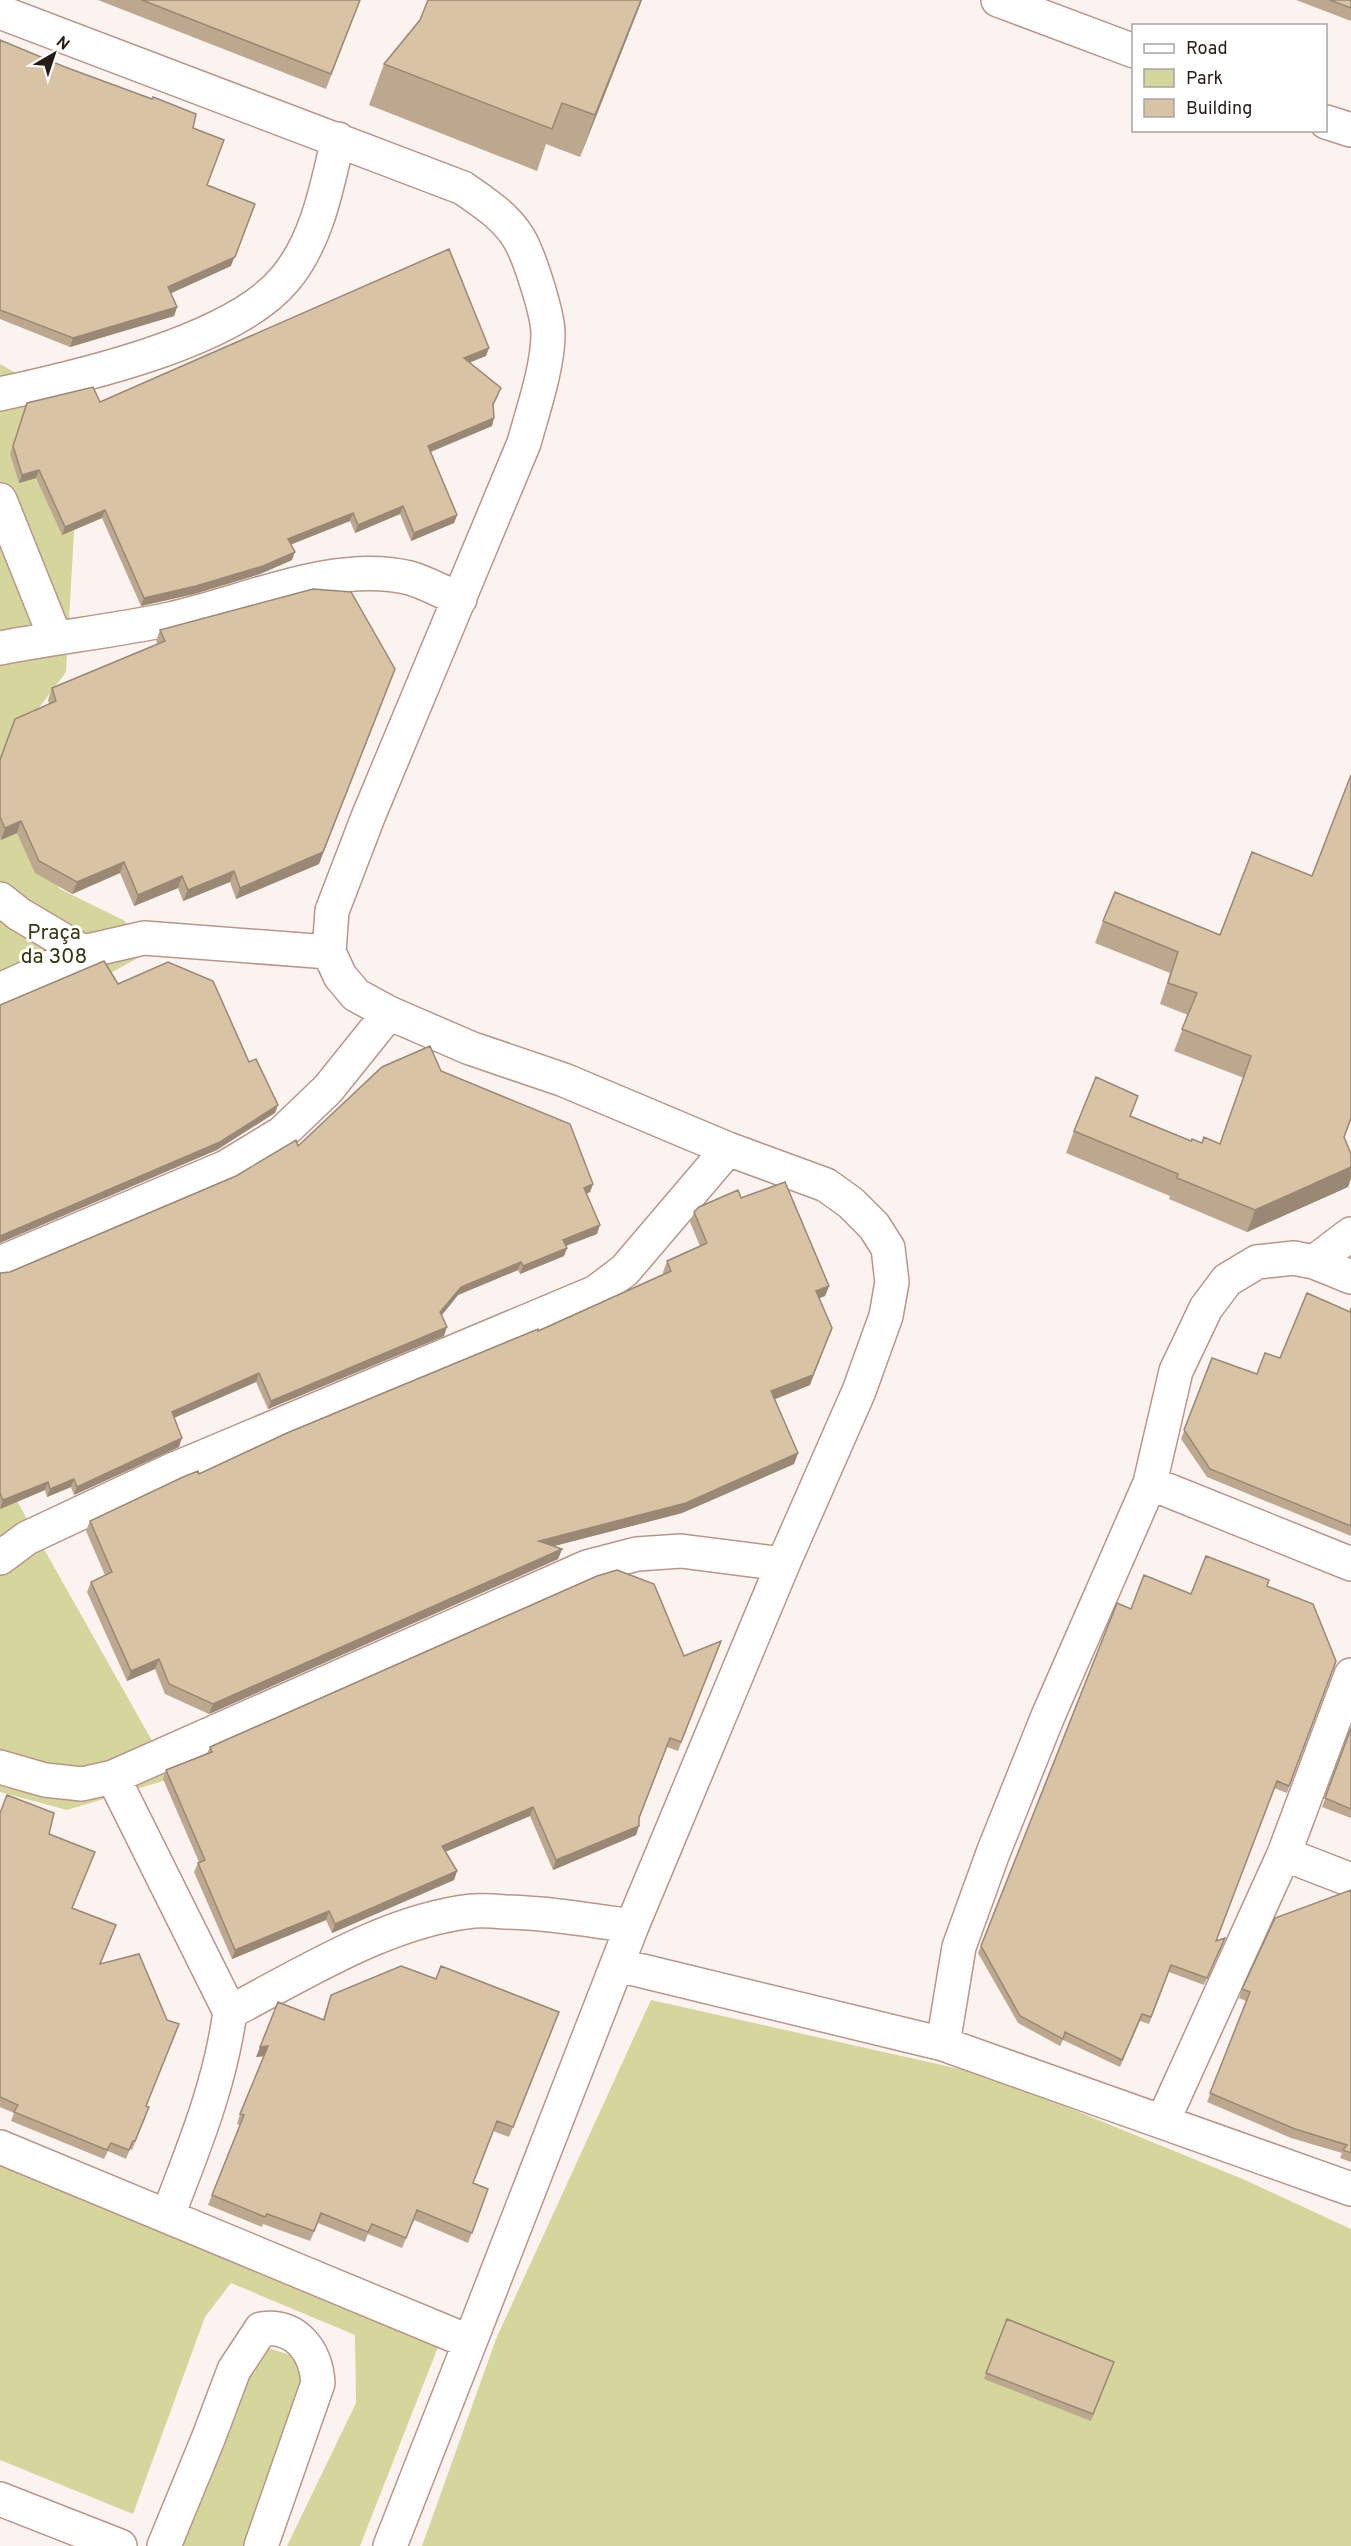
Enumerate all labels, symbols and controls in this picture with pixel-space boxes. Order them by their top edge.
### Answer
north arrow [24,24,84,84]
legend [1132,24,1327,132]
text: N [51,33,73,55]
text: Road [1186,38,1228,61]
text: Park [1186,68,1223,91]
text: Building [1186,98,1252,121]
park label: Praça da 308 [21,920,87,971]

